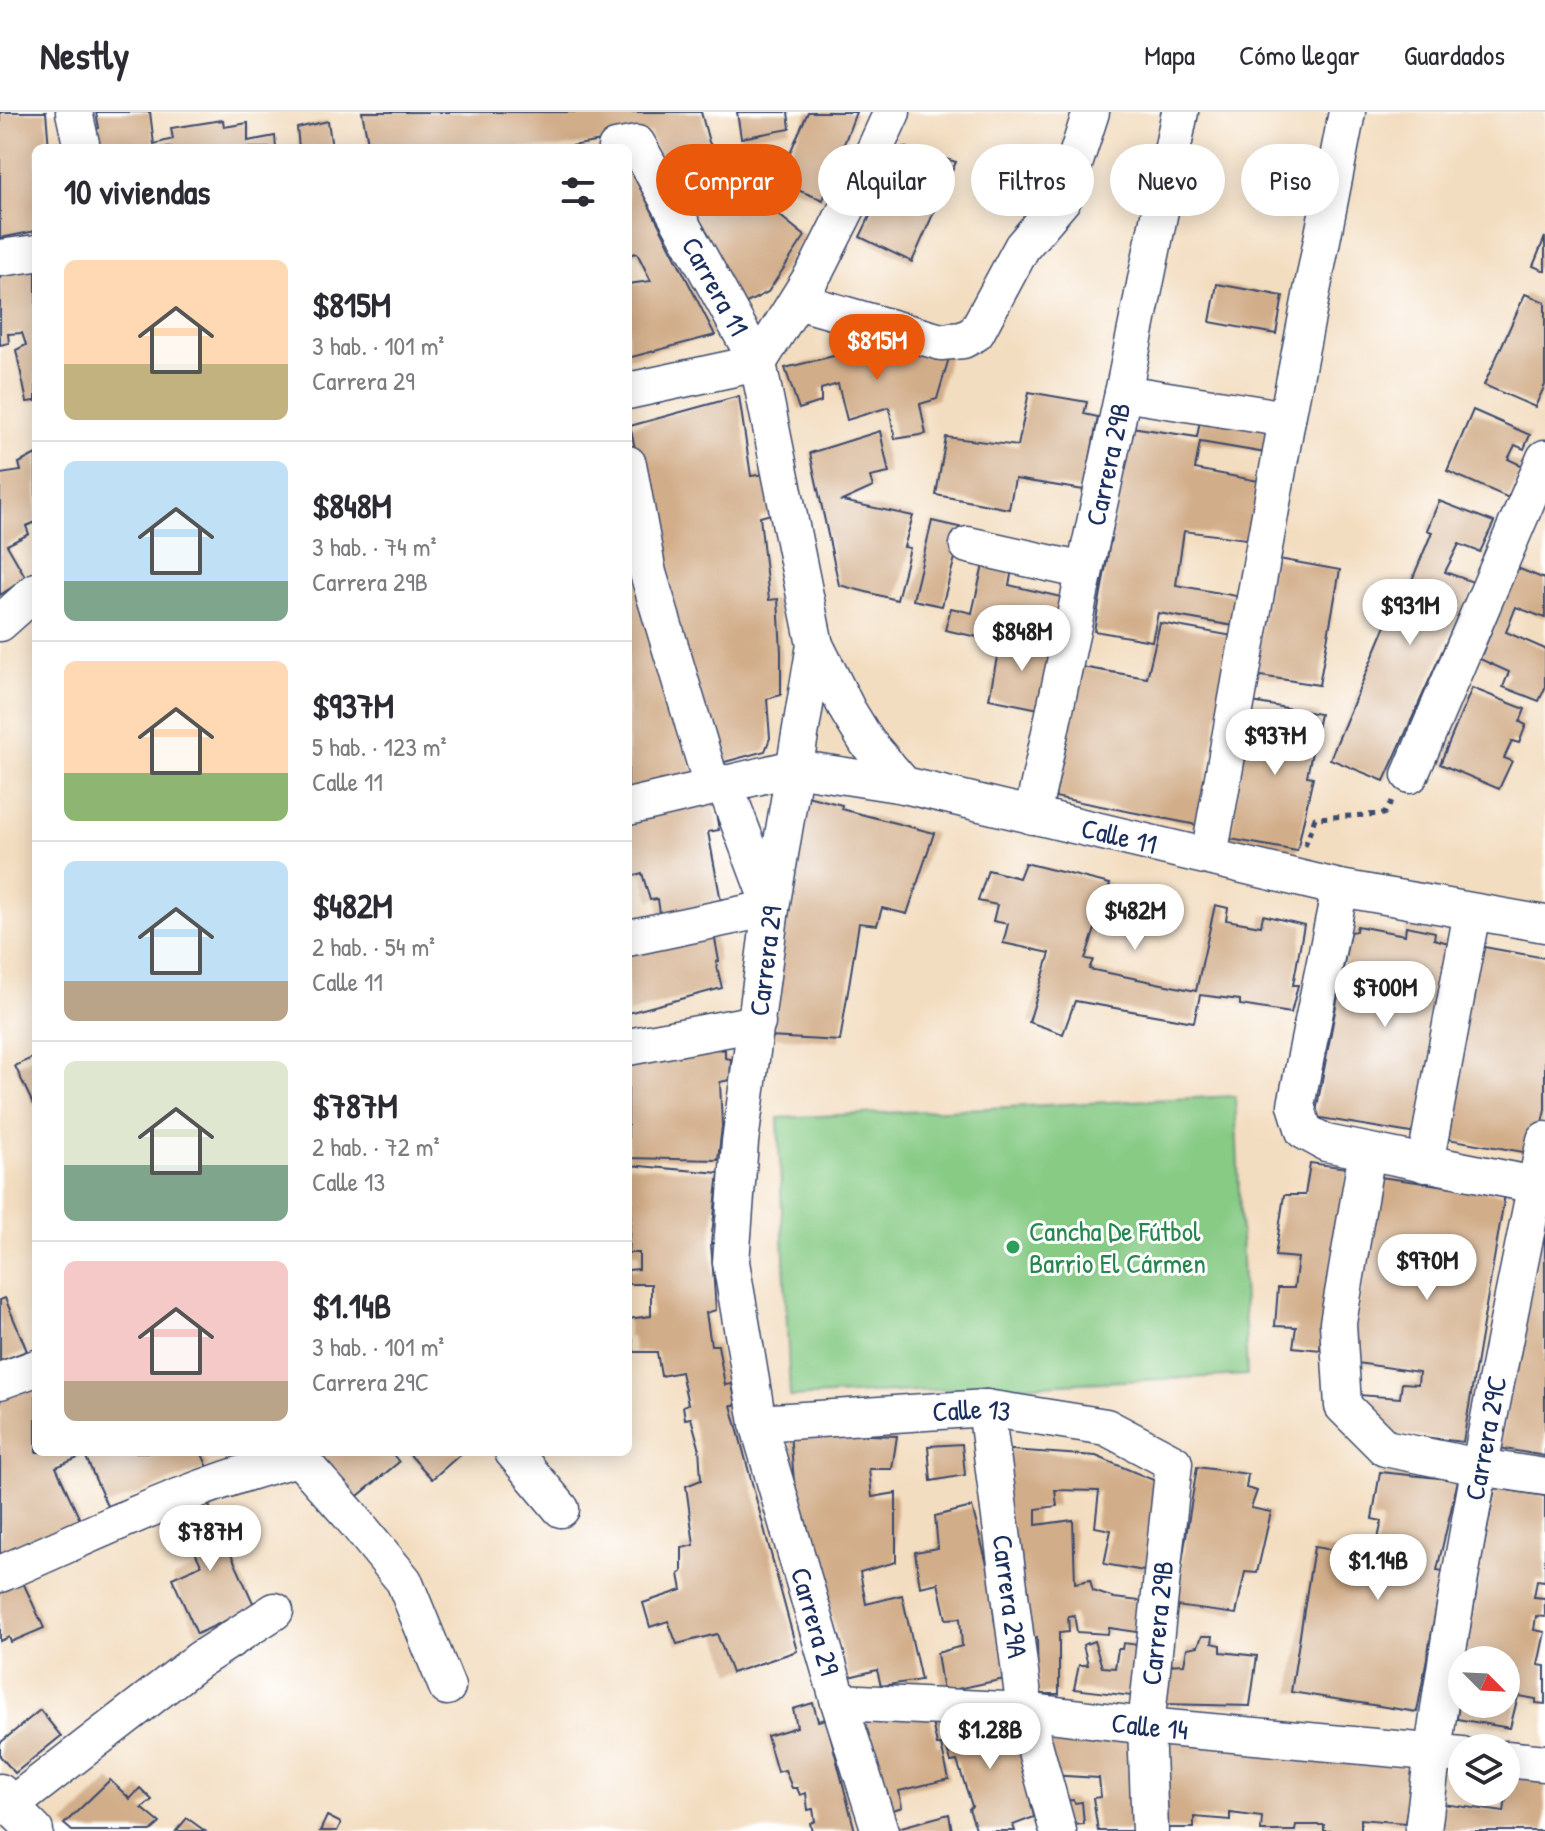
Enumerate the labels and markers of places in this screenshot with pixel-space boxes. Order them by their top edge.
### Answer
pin: $815M [821,314,933,382]
pin: $931M [1354,579,1466,647]
pin: $848M [966,605,1078,673]
pin: $937M [1219,709,1331,777]
pin: $482M [1079,884,1191,952]
pin: $700M [1329,961,1441,1029]
place label: Cancha De Fútbol Barrio El Cármen [1029,1212,1206,1282]
pin: $970M [1371,1234,1483,1302]
marker: Cancha De Fútbol Barrio El Cármen [1004,1238,1022,1256]
pin: $787M [154,1505,266,1573]
pin: $1.14B [1313,1534,1443,1602]
pin: $1.28B [925,1703,1055,1771]

